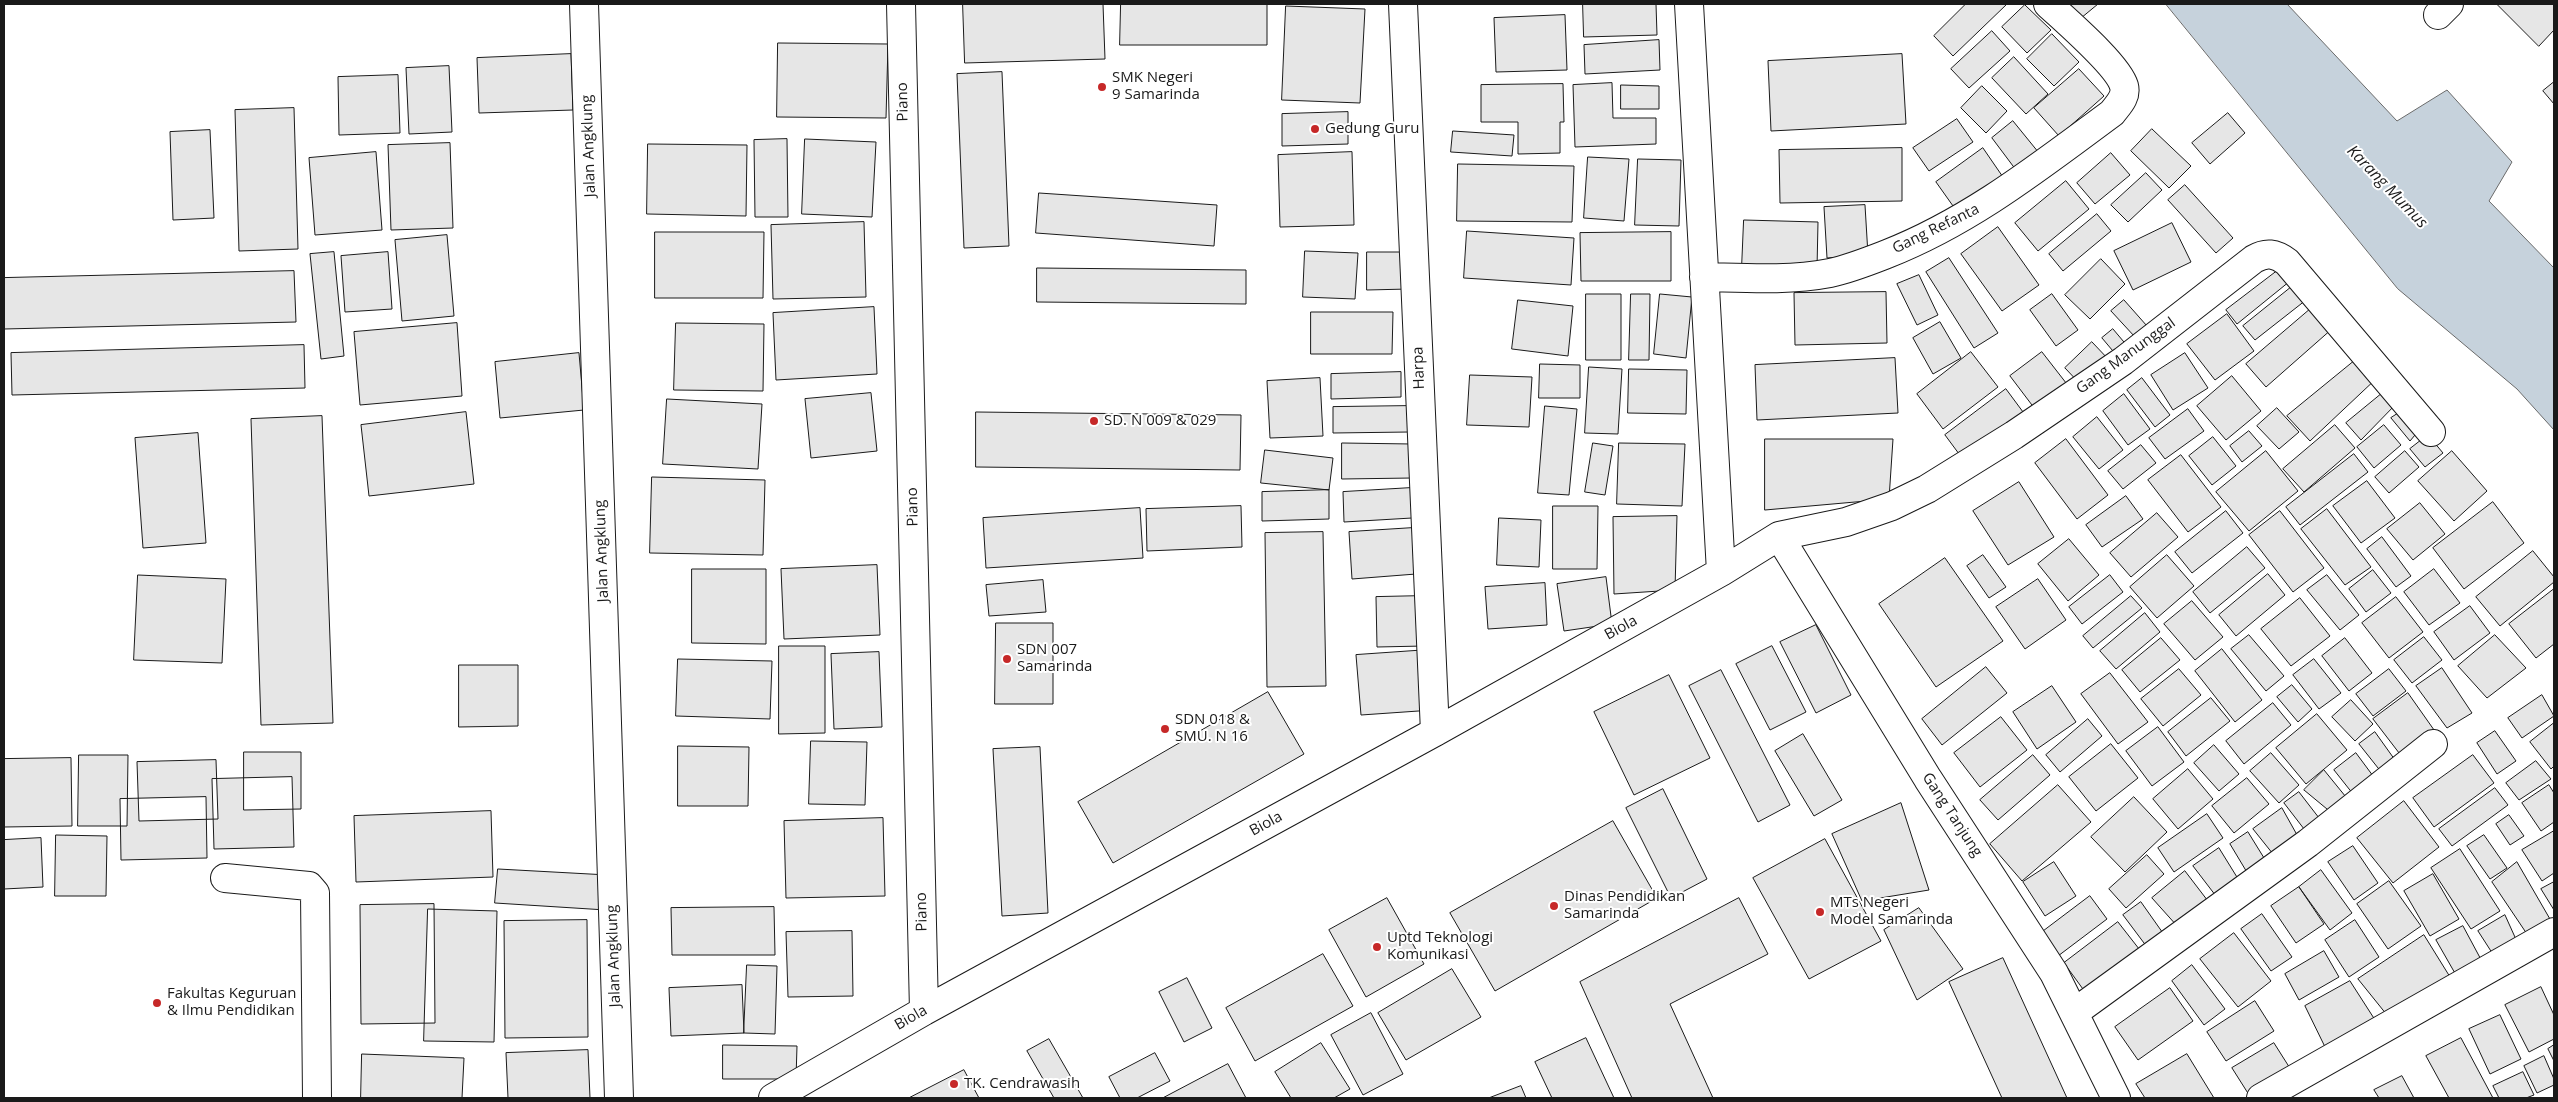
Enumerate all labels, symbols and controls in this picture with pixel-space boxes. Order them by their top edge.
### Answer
place label: SMK Negeri 9 Samarinda [1112,69,1200,104]
marker: SMK Negeri 9 Samarinda [1096,81,1108,93]
street label: Piano [894,82,912,122]
street label: Jalan Angklung [578,94,600,198]
place label: Gedung Guru [1325,120,1419,138]
marker: Gedung Guru [1309,123,1321,135]
water label: Karang Mumus [2343,142,2431,232]
street label: Gang Refanta [1890,200,1982,258]
street label: Gang Manunggal [2073,314,2179,398]
street label: Harpa [1409,346,1429,390]
place label: SD. N 009 & 029 [1104,412,1216,430]
marker: SD. N 009 & 029 [1088,415,1100,427]
street label: Piano [904,487,922,527]
street label: Jalan Angklung [591,499,613,603]
street label: Biola [1601,612,1641,644]
place label: SDN 007 Samarinda [1017,641,1092,676]
marker: SDN 007 Samarinda [1001,653,1013,665]
place label: SDN 018 & SMU. N 16 [1175,711,1250,746]
marker: SDN 018 & SMU. N 16 [1159,723,1171,735]
street label: Gang Tanjung [1918,770,1986,860]
street label: Biola [1246,808,1286,840]
place label: Dinas Pendidikan Samarinda [1564,888,1685,923]
street label: Piano [913,892,931,932]
place label: MTs Negeri Model Samarinda [1830,894,1953,929]
marker: Dinas Pendidikan Samarinda [1548,900,1560,912]
street label: Jalan Angklung [603,904,625,1008]
marker: MTs Negeri Model Samarinda [1814,906,1826,918]
place label: Uptd Teknologi Komunikasi [1387,929,1493,964]
marker: Uptd Teknologi Komunikasi [1371,941,1383,953]
place label: Fakultas Keguruan & Ilmu Pendidikan [167,985,296,1020]
marker: Fakultas Keguruan & Ilmu Pendidikan [151,997,163,1009]
street label: Biola [892,1002,930,1034]
place label: TK. Cendrawasih [964,1075,1080,1093]
marker: TK. Cendrawasih [948,1078,960,1090]

